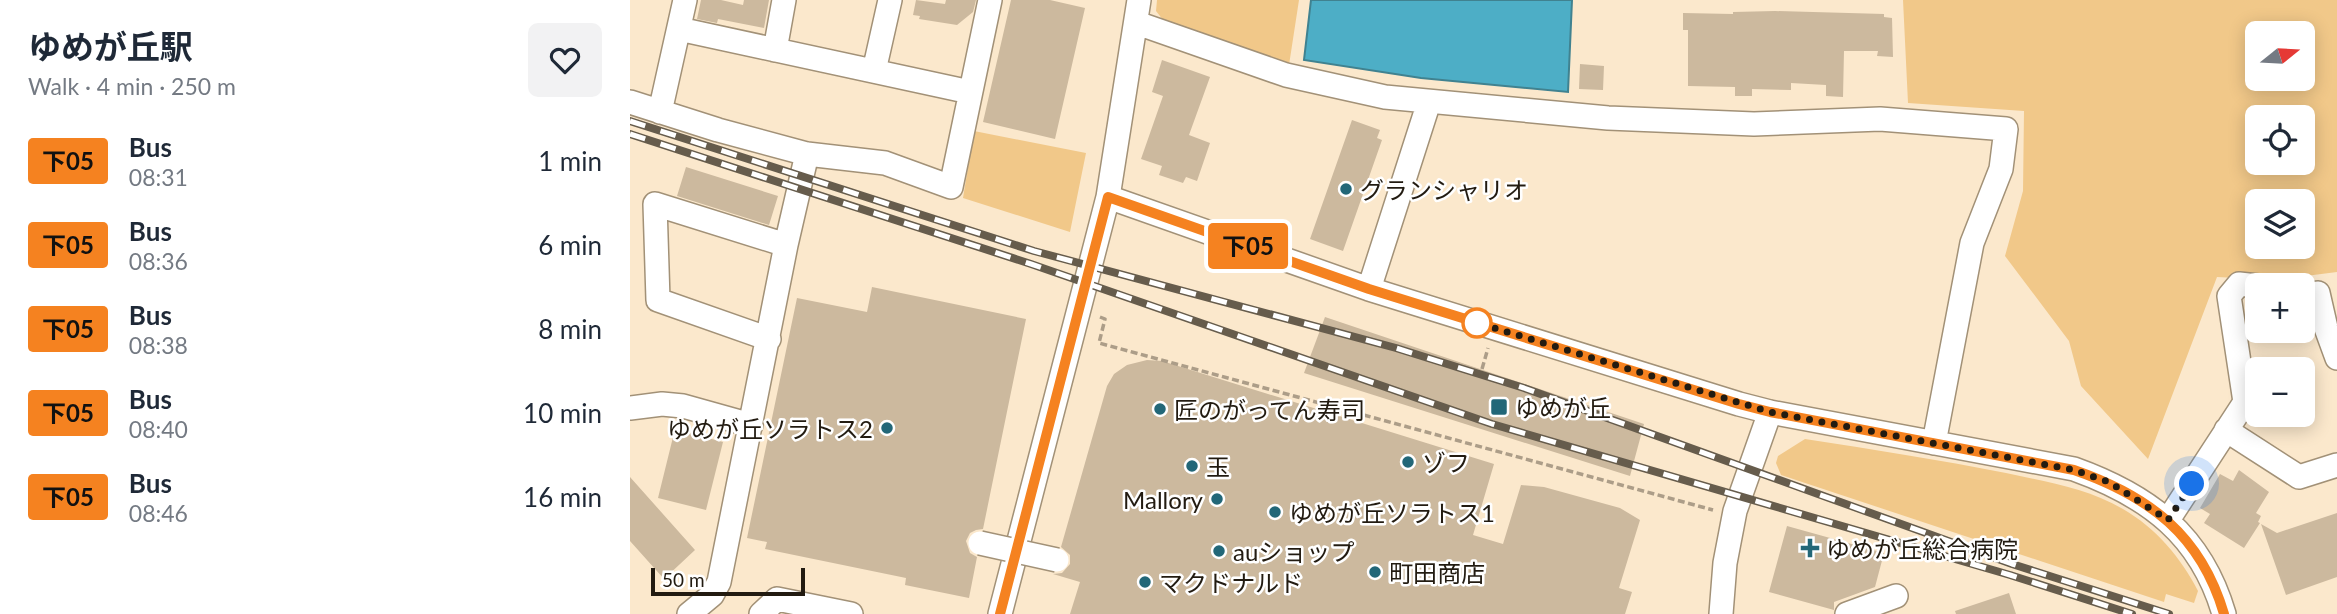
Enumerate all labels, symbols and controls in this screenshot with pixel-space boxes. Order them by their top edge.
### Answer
north arrow [2245,21,2315,91]
map controls [2245,21,2315,427]
button: heart [528,23,602,97]
text: ゆめが丘駅 [28,26,193,66]
text: Walk · 4 min · 250 m [28,72,236,100]
button: locate [2245,105,2315,175]
text: Bus [129,131,172,163]
text: 1 min [538,145,602,177]
text: 下05 [42,146,94,175]
text: 08:31 [129,163,188,191]
place label: グランシャリオ [1360,175,1528,204]
marker: グランシャリオ [1338,181,1354,197]
button: layers [2245,189,2315,259]
text: Bus [129,215,172,247]
line badge: 下05 [1208,223,1288,269]
text: 6 min [538,229,602,261]
text: 下05 [42,230,94,259]
text: 下05 [1222,231,1274,260]
text: 08:36 [129,247,188,275]
button: + [2245,273,2315,343]
text: Bus [129,299,172,331]
unlabelled marker [1462,308,1492,338]
text: 8 min [538,313,602,345]
text: 下05 [42,314,94,343]
text: 08:38 [129,331,188,359]
button: − [2245,357,2315,427]
text: Bus [129,383,172,415]
place label: ゆめが丘 [1515,393,1611,422]
place label: 匠のがってん寿司 [1174,395,1365,424]
text: 10 min [523,397,602,429]
marker: ゆめが丘 [1489,397,1509,417]
text: 下05 [42,398,94,427]
marker: 匠のがってん寿司 [1152,401,1168,417]
place label: ゆめが丘ソラトス2 [667,414,873,443]
text: 08:40 [129,415,188,443]
marker: ゆめが丘ソラトス2 [879,420,895,436]
place label: ゾフ [1422,448,1470,477]
place label: 玉 [1206,452,1230,481]
marker: ゾフ [1400,454,1416,470]
marker: 玉 [1184,458,1200,474]
your location [2174,466,2209,501]
text: Bus [129,467,172,499]
text: 16 min [523,481,602,513]
text: 下05 [42,482,94,511]
place label: Mallory [1123,485,1204,514]
marker: Mallory [1209,491,1225,507]
place label: ゆめが丘ソラトス1 [1289,498,1495,527]
text: 08:46 [129,499,188,527]
marker: ゆめが丘ソラトス1 [1267,504,1283,520]
place label: ゆめが丘総合病院 [1826,534,2018,563]
place label: auショップ [1233,537,1354,566]
marker: ゆめが丘総合病院 [1800,538,1820,558]
marker: auショップ [1211,543,1227,559]
place label: 町田商店 [1389,558,1485,587]
marker: 町田商店 [1367,564,1383,580]
scale bar [651,565,805,597]
text: 50 m [662,568,705,591]
place label: マクドナルド [1159,568,1303,597]
marker: マクドナルド [1137,574,1153,590]

